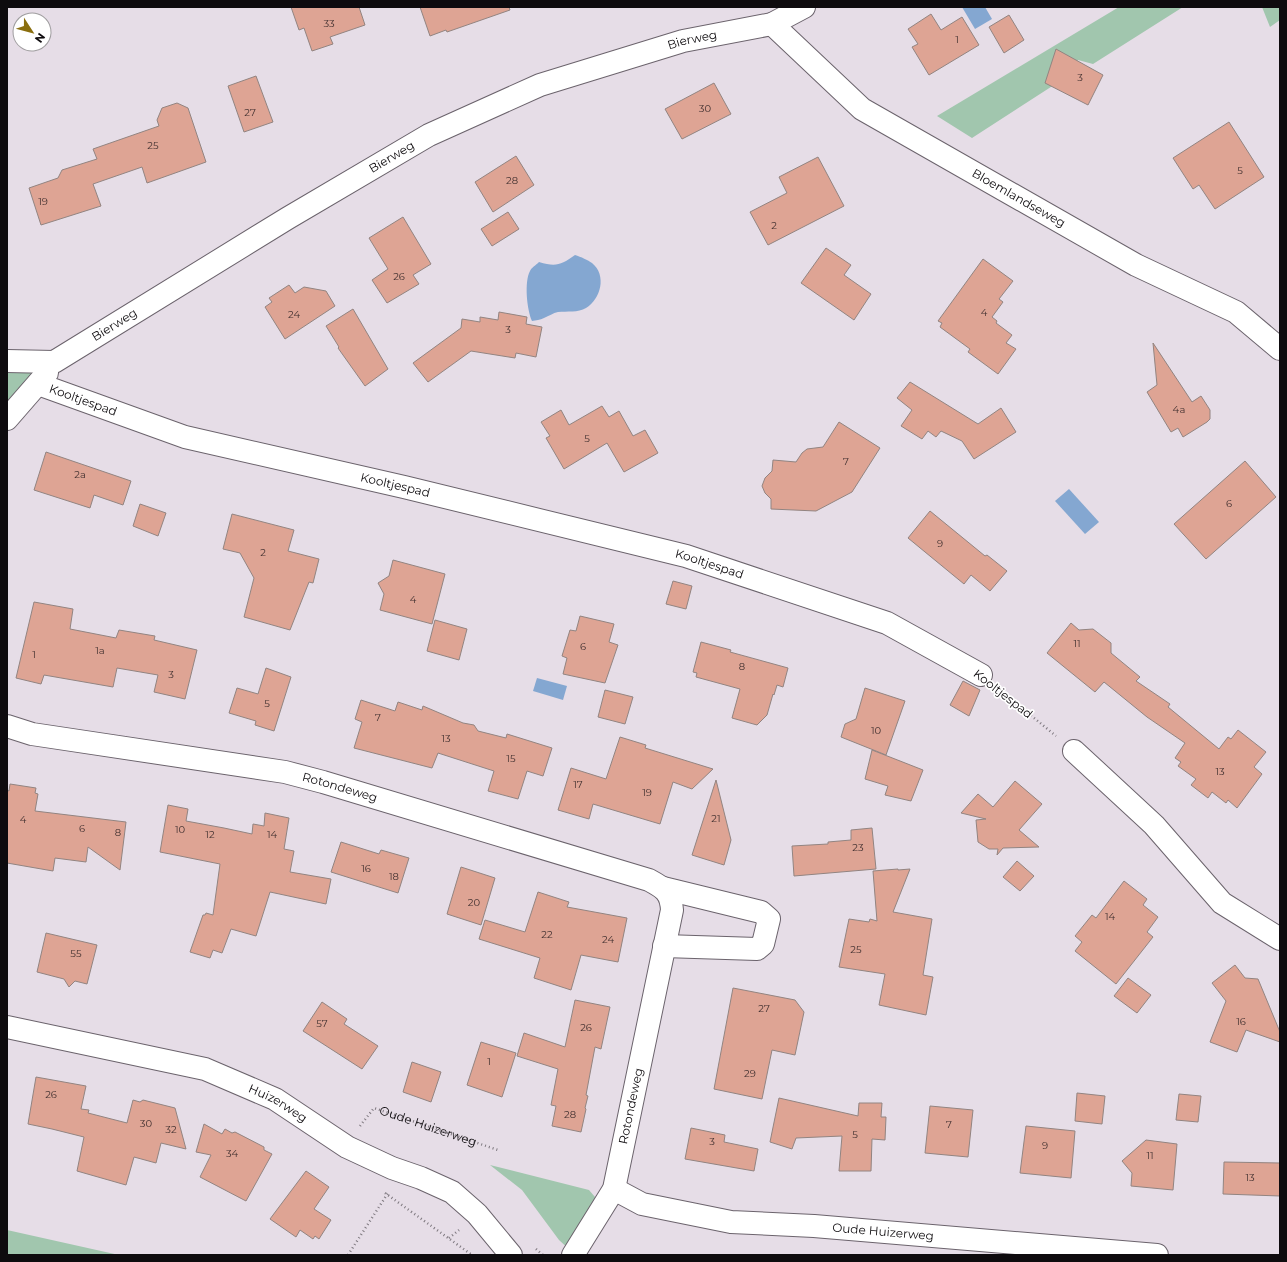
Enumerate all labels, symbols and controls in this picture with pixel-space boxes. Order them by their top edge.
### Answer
north arrow [12,12,52,52]
house number: 33 [323,17,335,30]
street label: Bierweg [665,27,718,52]
text: N [32,30,48,46]
house number: 1 [955,33,959,46]
house number: 3 [1077,71,1083,84]
house number: 30 [699,102,712,115]
house number: 27 [244,106,256,119]
street label: Bierweg [366,137,417,176]
house number: 25 [147,139,159,152]
house number: 5 [1237,164,1243,177]
street label: Bloemlandseweg [969,165,1068,230]
house number: 28 [506,174,518,187]
house number: 19 [38,195,48,208]
house number: 2 [771,219,777,232]
house number: 26 [393,270,405,283]
street label: Bierweg [89,305,140,344]
house number: 4 [981,306,988,319]
house number: 24 [288,308,300,321]
house number: 3 [505,323,511,336]
street label: Kooltjespad [47,381,119,419]
house number: 4a [1173,403,1185,416]
house number: 5 [584,432,590,445]
house number: 7 [843,455,849,468]
house number: 2a [74,468,86,481]
street label: Kooltjespad [359,469,432,500]
house number: 6 [1226,497,1232,510]
house number: 9 [937,537,943,550]
house number: 2 [260,546,266,559]
street label: Kooltjespad [674,546,746,582]
house number: 4 [410,593,417,606]
house number: 11 [1073,637,1081,650]
house number: 6 [580,640,586,653]
house number: 1a [95,644,105,657]
house number: 1 [32,648,36,661]
house number: 8 [739,660,745,673]
street label: Kooltjespad [971,666,1036,721]
house number: 3 [168,668,174,681]
house number: 5 [264,697,270,710]
house number: 7 [375,711,381,724]
house number: 10 [871,724,881,737]
house number: 13 [441,732,451,745]
house number: 15 [506,752,516,765]
house number: 13 [1215,765,1225,778]
street label: Rotondeweg [301,769,379,805]
house number: 17 [573,778,583,791]
house number: 19 [642,786,652,799]
house number: 21 [711,812,721,825]
house number: 4 [20,813,27,826]
house number: 6 [79,822,85,835]
house number: 10 [175,823,185,836]
house number: 8 [115,826,121,839]
house number: 12 [205,828,215,841]
house number: 14 [267,828,277,841]
house number: 23 [852,841,864,854]
house number: 16 [361,862,371,875]
house number: 18 [389,870,399,883]
house number: 20 [468,896,481,909]
house number: 14 [1105,910,1115,923]
house number: 22 [541,928,553,941]
house number: 24 [602,933,614,946]
house number: 25 [850,943,862,956]
house number: 55 [70,947,82,960]
house number: 27 [758,1002,770,1015]
house number: 16 [1236,1015,1246,1028]
house number: 57 [316,1017,328,1030]
house number: 26 [580,1021,592,1034]
house number: 1 [487,1055,491,1068]
street label: Rotondeweg [615,1066,646,1145]
house number: 29 [744,1067,756,1080]
street label: Huizerweg [246,1081,310,1125]
house number: 26 [45,1088,57,1101]
street label: Oude Huizerweg [378,1102,479,1149]
house number: 28 [564,1108,576,1121]
house number: 30 [140,1117,153,1130]
house number: 7 [946,1118,952,1131]
house number: 32 [165,1123,177,1136]
house number: 5 [852,1128,858,1141]
house number: 3 [709,1135,715,1148]
house number: 9 [1042,1139,1048,1152]
house number: 34 [226,1147,239,1160]
house number: 11 [1146,1149,1154,1162]
house number: 13 [1245,1171,1255,1184]
street label: Oude Huizerweg [832,1220,935,1243]

